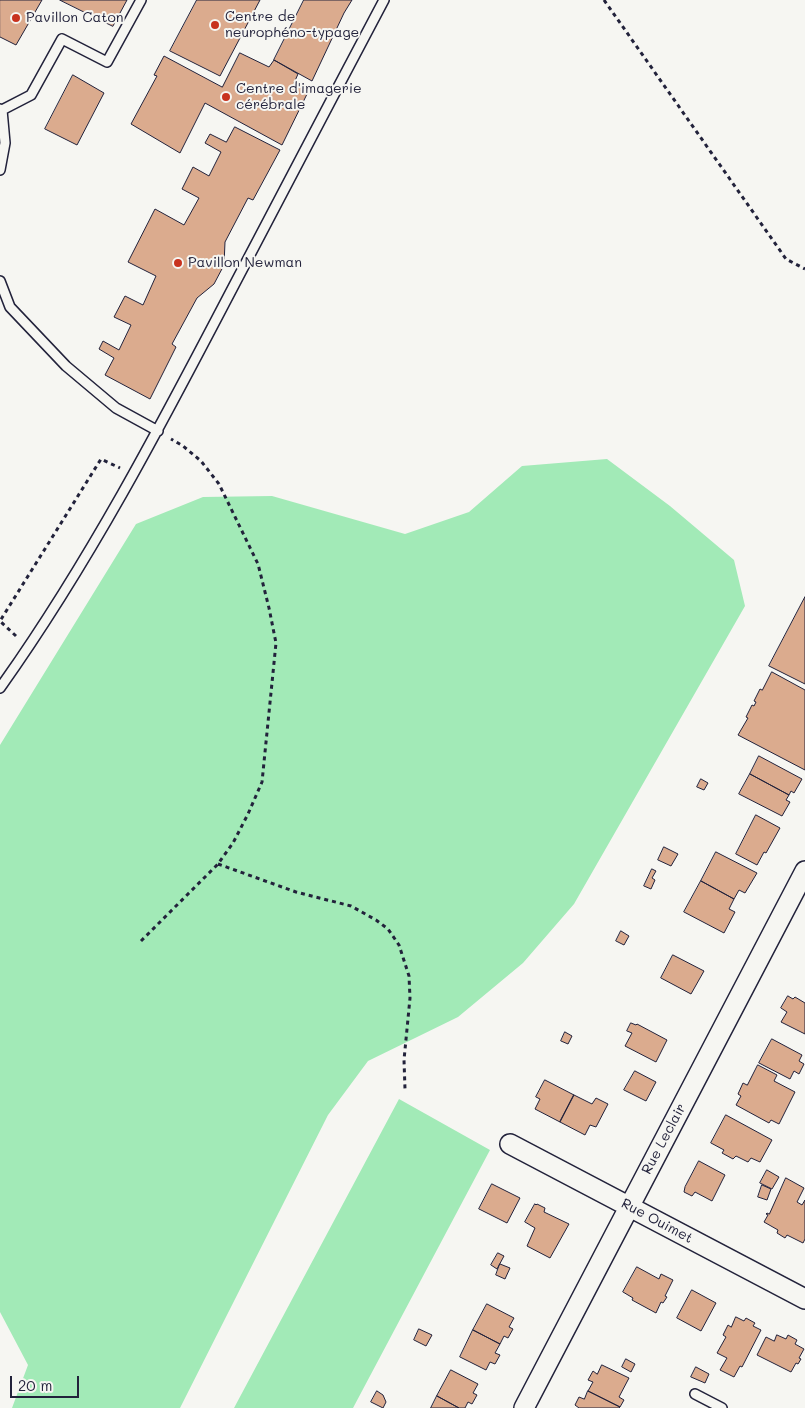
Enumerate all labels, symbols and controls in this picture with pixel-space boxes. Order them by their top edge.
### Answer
place label: Centre de neurophéno-typage [225,9,359,41]
place label: Pavillon Caton [26,10,123,26]
marker: Pavillon Caton [10,12,22,24]
marker: Centre de neurophéno-typage [209,19,221,31]
place label: Centre d'imagerie cérébrale [236,81,362,114]
marker: Centre d'imagerie cérébrale [220,91,232,103]
place label: Pavillon Newman [188,255,302,271]
marker: Pavillon Newman [172,257,184,269]
street label: Rue Leclair [638,1101,690,1177]
street label: Rue Ouimet [618,1195,696,1247]
scale bar [12,1366,81,1398]
text: 20 m [18,1375,52,1395]

